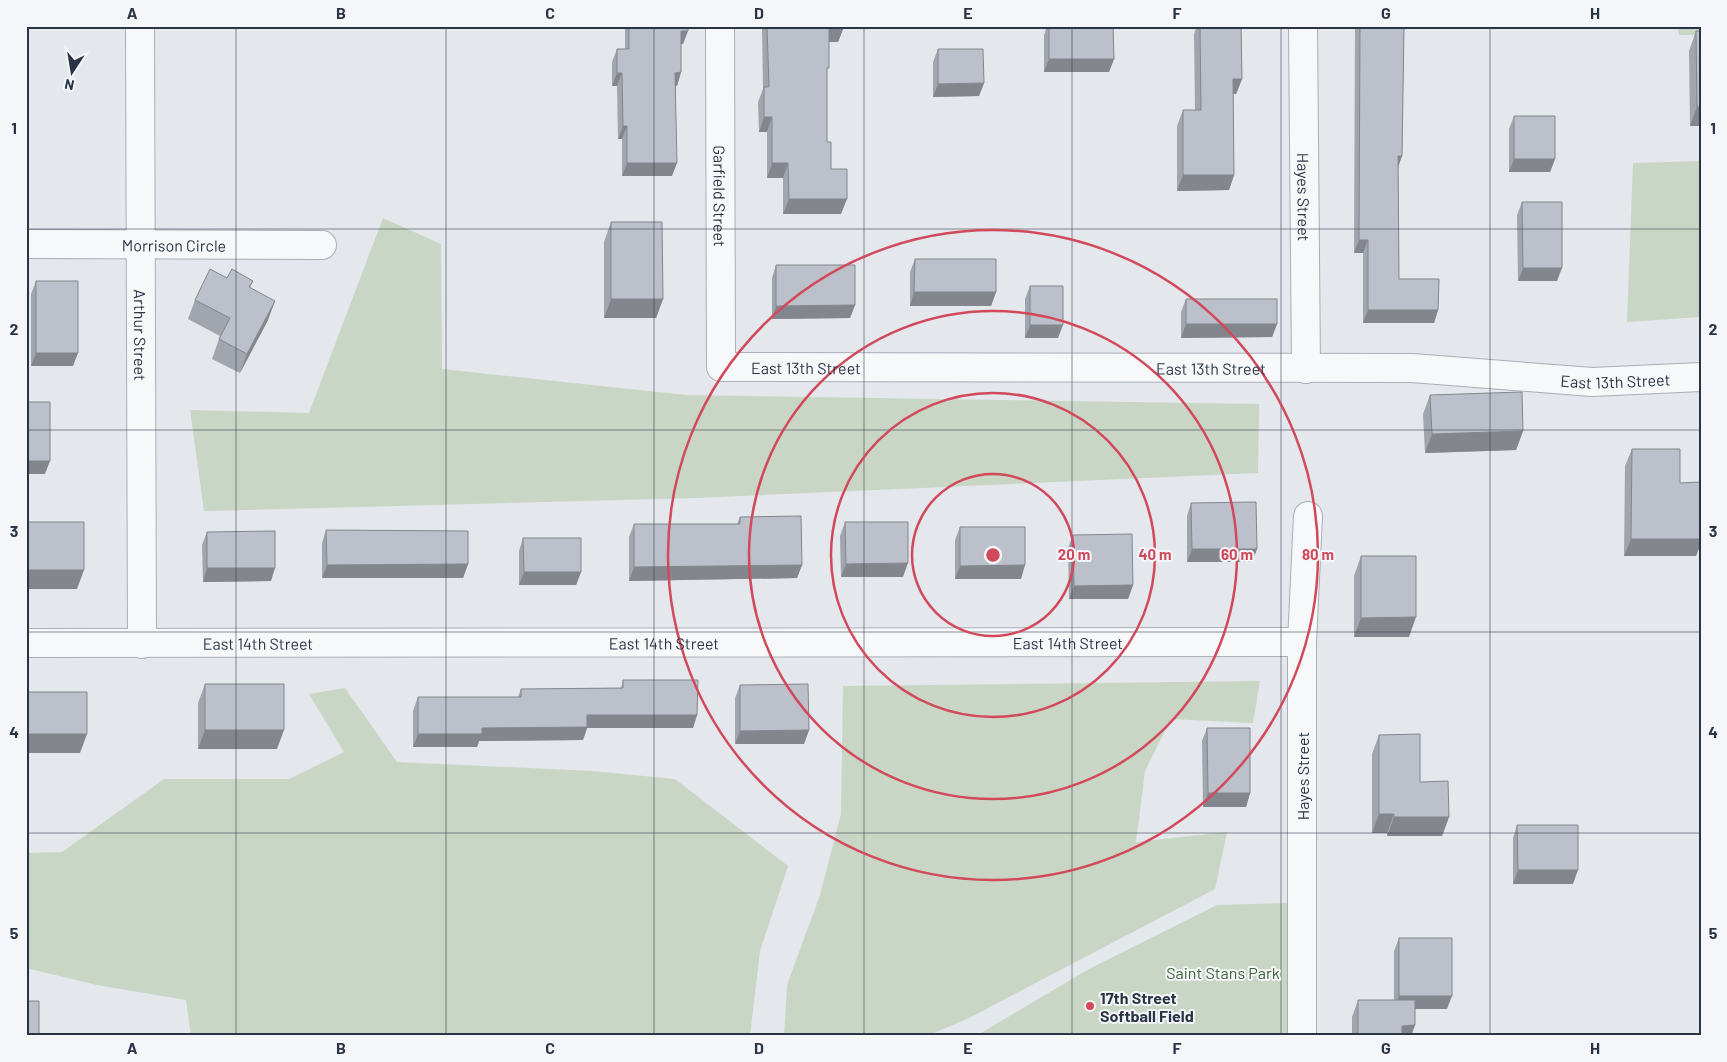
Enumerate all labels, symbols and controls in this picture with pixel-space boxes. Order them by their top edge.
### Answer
text: A [127,3,138,22]
text: B [336,3,346,22]
text: C [545,3,555,22]
text: D [754,3,764,22]
text: E [963,3,973,22]
text: F [1173,3,1182,22]
text: G [1381,3,1391,22]
text: H [1590,3,1600,22]
north arrow [48,48,98,98]
text: N [63,76,76,94]
text: 1 [11,118,17,137]
text: 1 [1710,118,1716,137]
street label: Garfield Street [711,145,730,247]
street label: Hayes Street [1295,153,1314,241]
street label: Morrison Circle [122,235,226,254]
street label: Arthur Street [131,289,151,381]
text: 2 [10,319,19,338]
text: 2 [1709,319,1718,338]
street label: East 13th Street [751,358,861,377]
street label: East 13th Street [1156,358,1266,377]
street label: East 13th Street [1560,369,1671,391]
text: 3 [10,521,18,540]
text: 3 [1709,521,1717,540]
text: 20 m [1058,545,1090,563]
text: 40 m [1138,545,1172,563]
text: 60 m [1221,545,1253,563]
text: 80 m [1302,545,1334,563]
centre of rings [984,546,1002,564]
street label: East 14th Street [203,633,313,652]
street label: East 14th Street [609,633,719,652]
street label: East 14th Street [1013,633,1123,652]
text: 4 [9,722,19,741]
text: 4 [1708,722,1718,741]
street label: Hayes Street [1293,732,1312,820]
text: 5 [10,923,19,942]
text: 5 [1709,923,1718,942]
park label: Saint Stans Park [1166,963,1280,982]
place label: 17th Street Softball Field [1100,988,1194,1025]
marker: 17th Street Softball Field [1084,1000,1096,1012]
text: A [127,1038,138,1057]
text: B [336,1038,346,1057]
text: C [545,1038,555,1057]
text: D [754,1038,764,1057]
text: E [963,1038,973,1057]
text: F [1173,1038,1182,1057]
text: G [1381,1038,1391,1057]
text: H [1590,1038,1600,1057]

